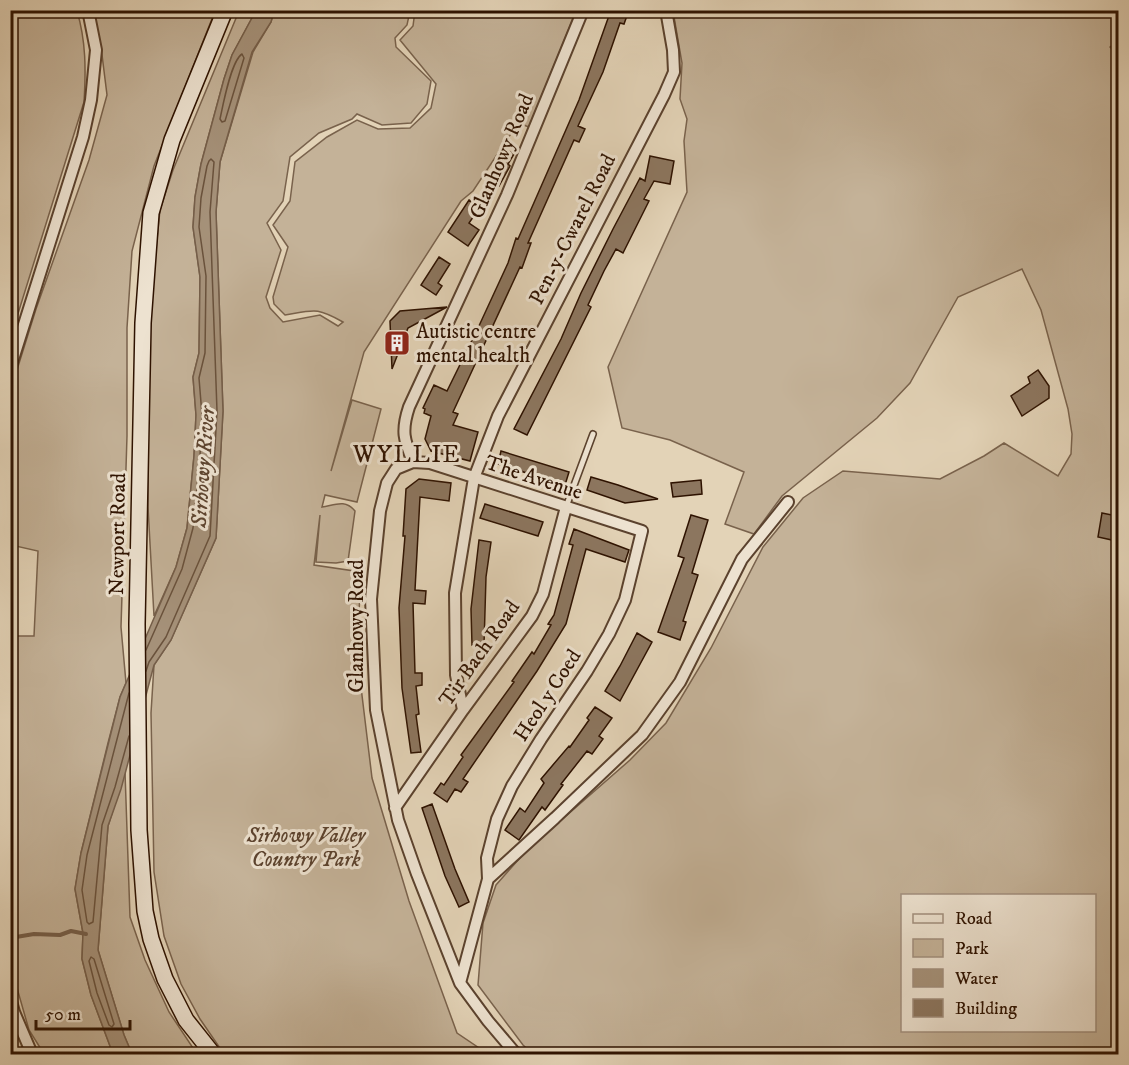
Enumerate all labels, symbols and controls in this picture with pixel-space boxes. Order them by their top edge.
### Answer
street label: Glanhowy Road [464,89,540,223]
street label: Pen-y-Cwarel Road [524,149,622,309]
place label: Autistic centre mental health [416,319,536,369]
building icon: Autistic centre mental health [382,328,412,358]
water label: Sirhowy River [186,404,221,529]
district label: WYLLIE [352,440,461,470]
street label: The Avenue [482,450,586,506]
street label: Newport Road [104,472,132,595]
street label: Glanhowy Road [344,559,370,693]
street label: Tir Bach Road [434,595,526,712]
street label: Heol y Coed [508,644,588,747]
park label: Sirhowy Valley Country Park [246,823,367,873]
legend [901,894,1096,1032]
text: Road [955,908,992,930]
text: Park [955,938,989,960]
text: Water [954,968,998,990]
scale bar [36,993,130,1031]
text: Building [955,998,1017,1020]
text: 50 m [45,1004,81,1026]

